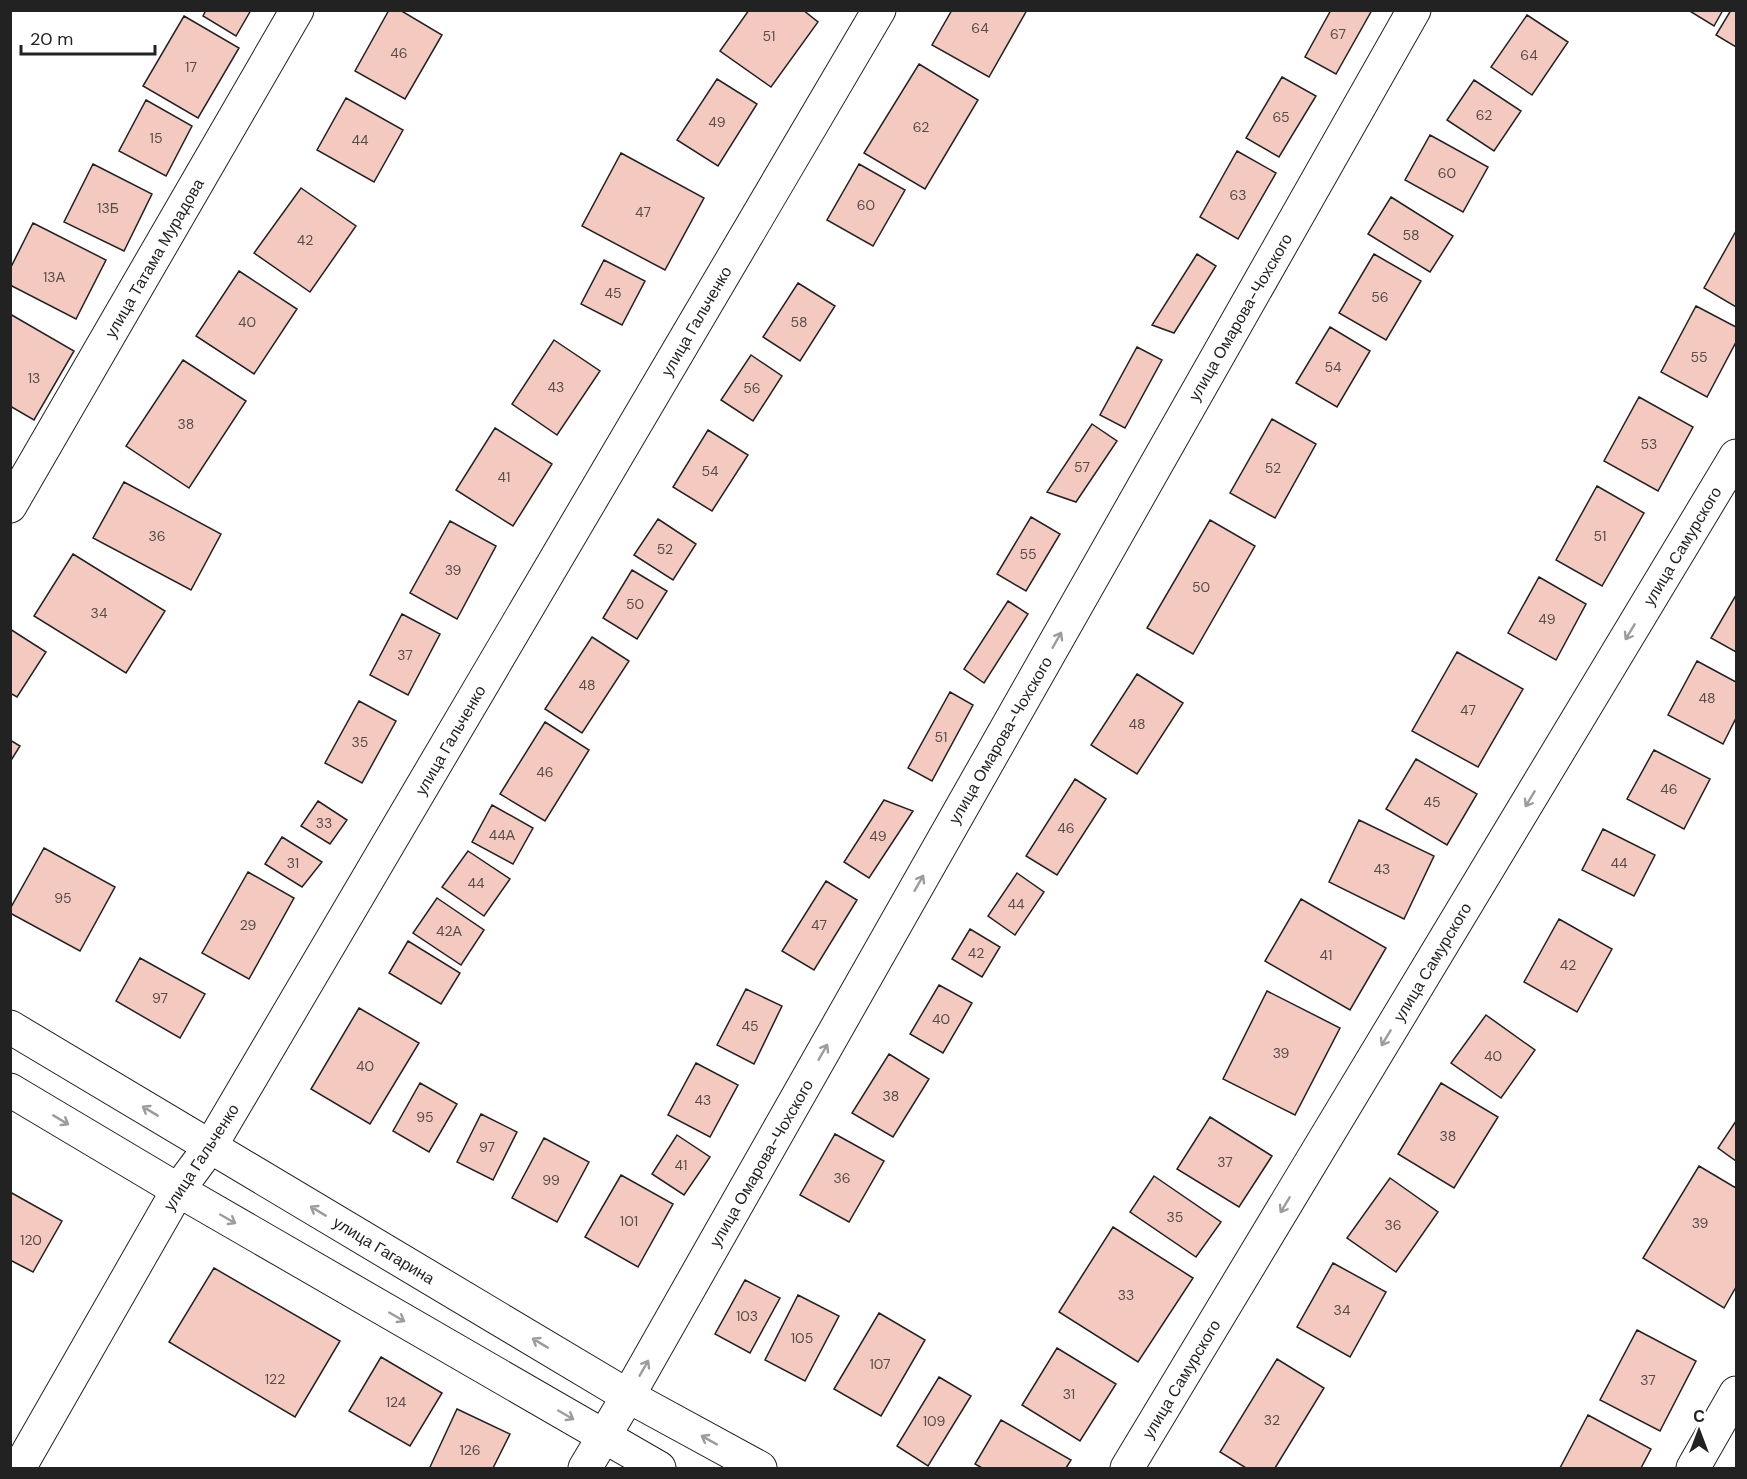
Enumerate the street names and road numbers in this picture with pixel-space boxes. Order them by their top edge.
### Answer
street label: улица Татама Мурадова [100,175,209,342]
street label: улица Омарова-Чохского [1184,230,1297,405]
street label: улица Гальченко [656,262,736,380]
street label: улица Самурского [1639,483,1726,610]
street label: улица Омарова-Чохского [944,653,1057,828]
street label: улица Гальченко [410,681,490,799]
street label: улица Самурского [1389,899,1476,1026]
street label: улица Омарова-Чохского [705,1076,818,1251]
street label: улица Гальченко [159,1100,244,1215]
street label: улица Гагарина [329,1212,438,1289]
street label: улица Самурского [1138,1316,1225,1443]

